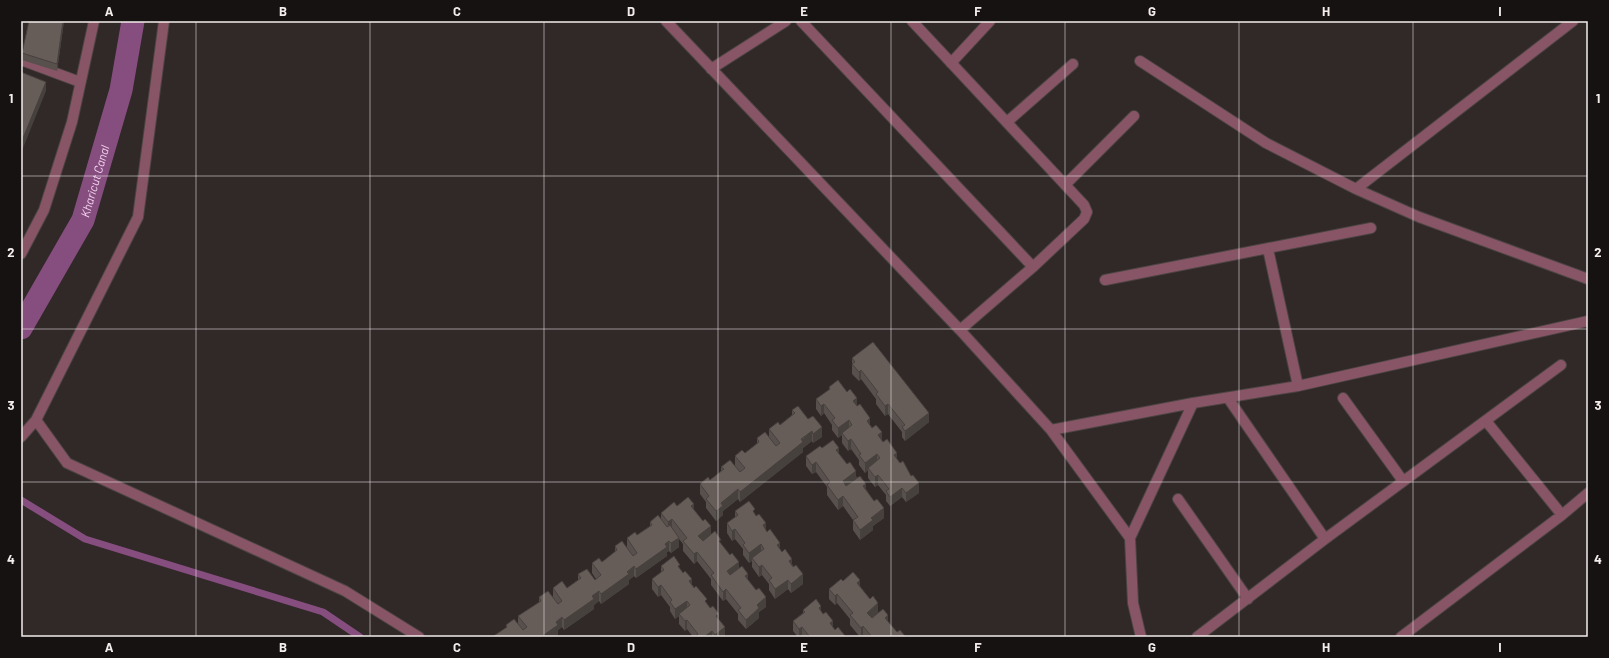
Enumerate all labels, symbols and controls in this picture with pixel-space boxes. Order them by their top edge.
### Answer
text: A [105,3,114,19]
text: B [279,3,287,19]
text: C [453,3,461,19]
text: D [627,3,635,19]
text: E [800,3,808,19]
text: F [974,3,982,19]
text: G [1148,3,1156,19]
text: H [1322,3,1330,19]
text: I [1498,3,1502,19]
text: 1 [9,90,13,106]
text: 1 [1596,90,1600,106]
water label: Kharicut Canal [77,143,112,219]
text: 2 [7,244,15,260]
text: 2 [1594,244,1602,260]
text: 3 [7,397,15,413]
text: 3 [1594,397,1602,413]
text: 4 [7,551,15,567]
text: 4 [1594,551,1602,567]
text: A [105,639,114,655]
text: B [279,639,287,655]
text: C [453,639,461,655]
text: D [627,639,635,655]
text: E [800,639,808,655]
text: F [974,639,982,655]
text: G [1148,639,1156,655]
text: H [1322,639,1330,655]
text: I [1498,639,1502,655]

